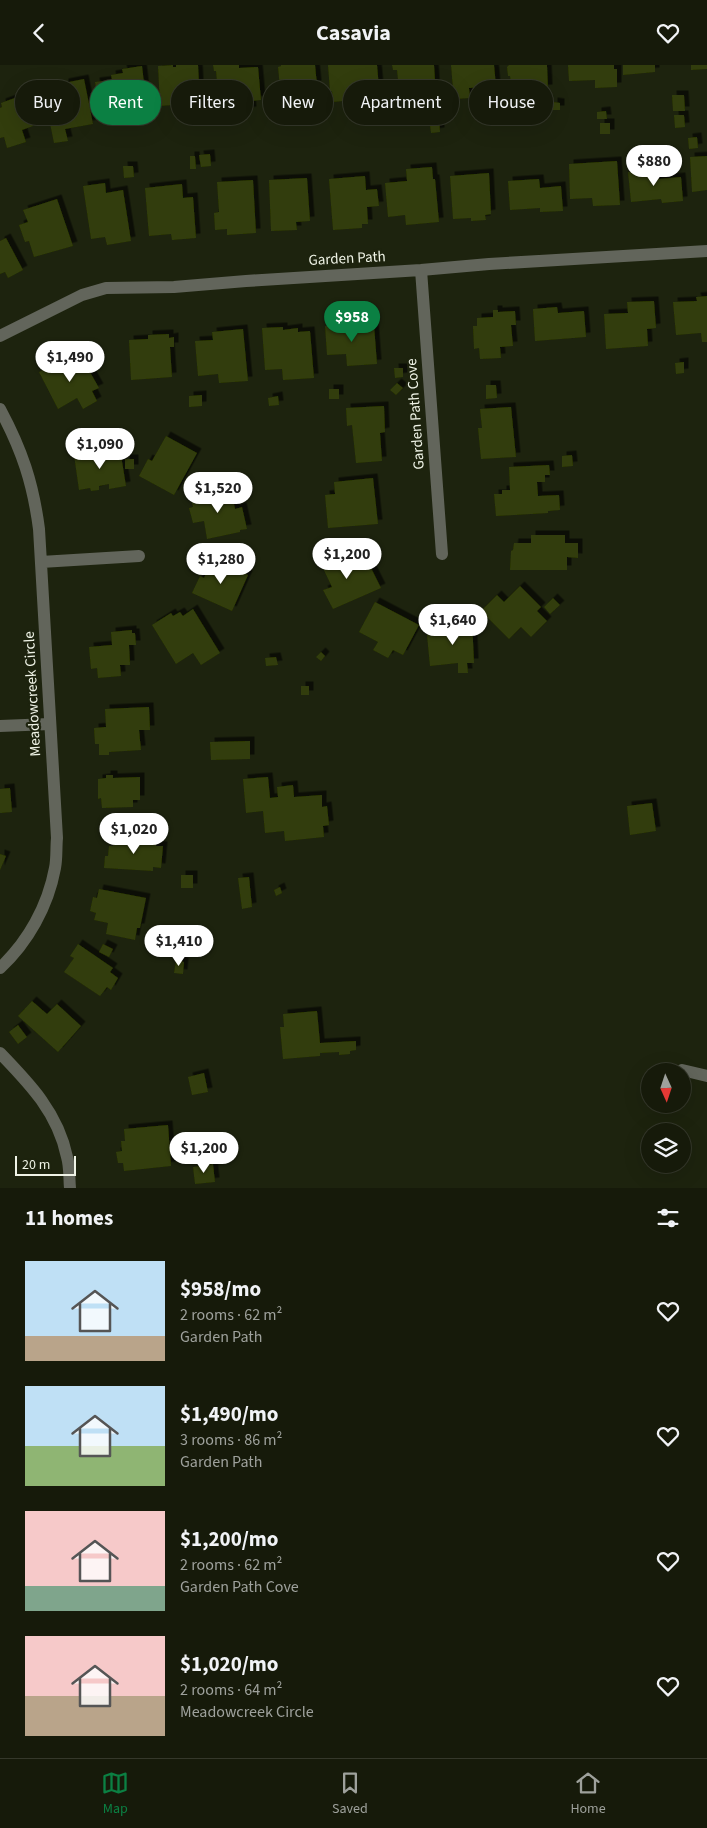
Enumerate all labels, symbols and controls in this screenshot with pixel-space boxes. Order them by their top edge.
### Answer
text: Casavia [316,17,391,49]
icon: back [25,19,53,47]
icon: heart [654,19,682,47]
chip: Buy [15,80,80,125]
chip: Rent [90,80,161,125]
chip: Filters [171,80,253,125]
chip: New [263,80,333,125]
chip: Apartment [343,80,459,125]
chip: House [469,80,553,125]
pin: $880 [624,145,684,187]
text: $880 [637,150,671,172]
street label: Garden Path [308,246,386,271]
pin: $958 [322,301,382,343]
text: $958 [335,306,369,328]
pin: $1,490 [29,341,111,383]
text: $1,490 [46,346,94,368]
street label: Garden Path Cove [401,358,430,470]
pin: $1,090 [59,427,141,470]
text: $1,090 [76,433,124,455]
pin: $1,520 [177,471,259,514]
text: $1,520 [194,477,242,499]
pin: $1,200 [306,537,388,580]
pin: $1,280 [180,543,262,585]
text: $1,200 [323,543,371,565]
text: $1,280 [197,548,245,570]
pin: $1,640 [412,603,494,646]
text: $1,640 [429,609,477,631]
street label: Meadowcreek Circle [19,631,46,757]
pin: $1,020 [93,813,175,855]
text: $1,020 [110,818,158,840]
pin: $1,410 [138,925,220,967]
text: $1,410 [155,930,203,952]
north arrow [641,1063,691,1113]
map controls [641,1063,691,1173]
button: layers [641,1123,691,1173]
pin: $1,200 [163,1131,245,1174]
text: $1,200 [180,1137,228,1159]
scale bar [15,1153,76,1176]
text: 20 m [22,1155,50,1175]
text: 11 homes [25,1203,113,1233]
icon: filters [654,1204,682,1232]
text: $958/mo [180,1274,261,1304]
icon: home [65,1281,125,1341]
icon: heart [654,1297,682,1325]
text: 2 rooms · 62 m² [180,1304,282,1326]
text: Garden Path [180,1326,262,1348]
text: $1,490/mo [180,1399,279,1429]
icon: home [65,1406,125,1466]
icon: heart [654,1422,682,1450]
text: 3 rooms · 86 m² [180,1429,282,1451]
text: Garden Path [180,1451,262,1473]
text: $1,200/mo [180,1524,279,1554]
icon: home [65,1531,125,1591]
icon: heart [654,1547,682,1575]
text: 2 rooms · 62 m² [180,1554,282,1576]
text: Garden Path Cove [180,1576,299,1598]
text: $1,020/mo [180,1649,279,1679]
icon: home [65,1656,125,1716]
icon: heart [654,1672,682,1700]
text: 2 rooms · 64 m² [180,1679,282,1701]
text: Meadowcreek Circle [180,1701,314,1723]
tab: Map [101,1769,129,1819]
tab: Saved [332,1769,368,1819]
tab: Home [570,1769,606,1819]

